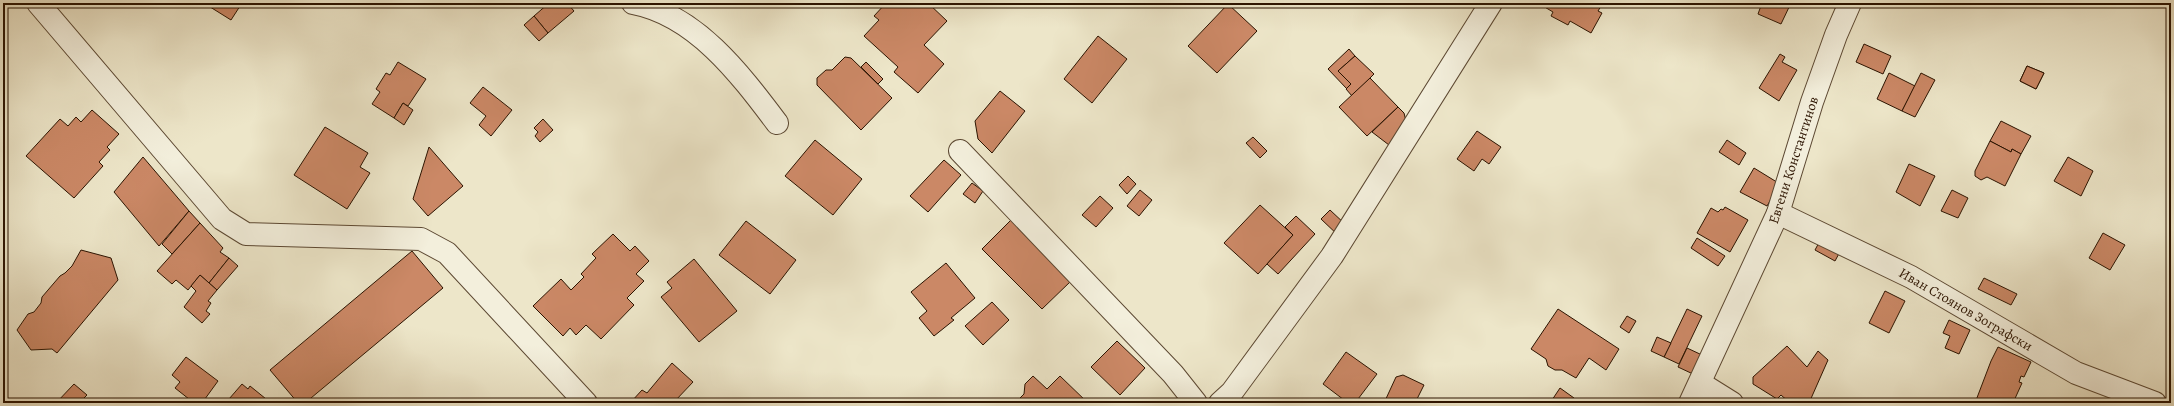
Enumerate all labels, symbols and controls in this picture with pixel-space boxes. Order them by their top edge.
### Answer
street label: Евгени Константинов [1764,94,1823,226]
street label: Иван Стоянов Зографски [1895,263,2036,356]

